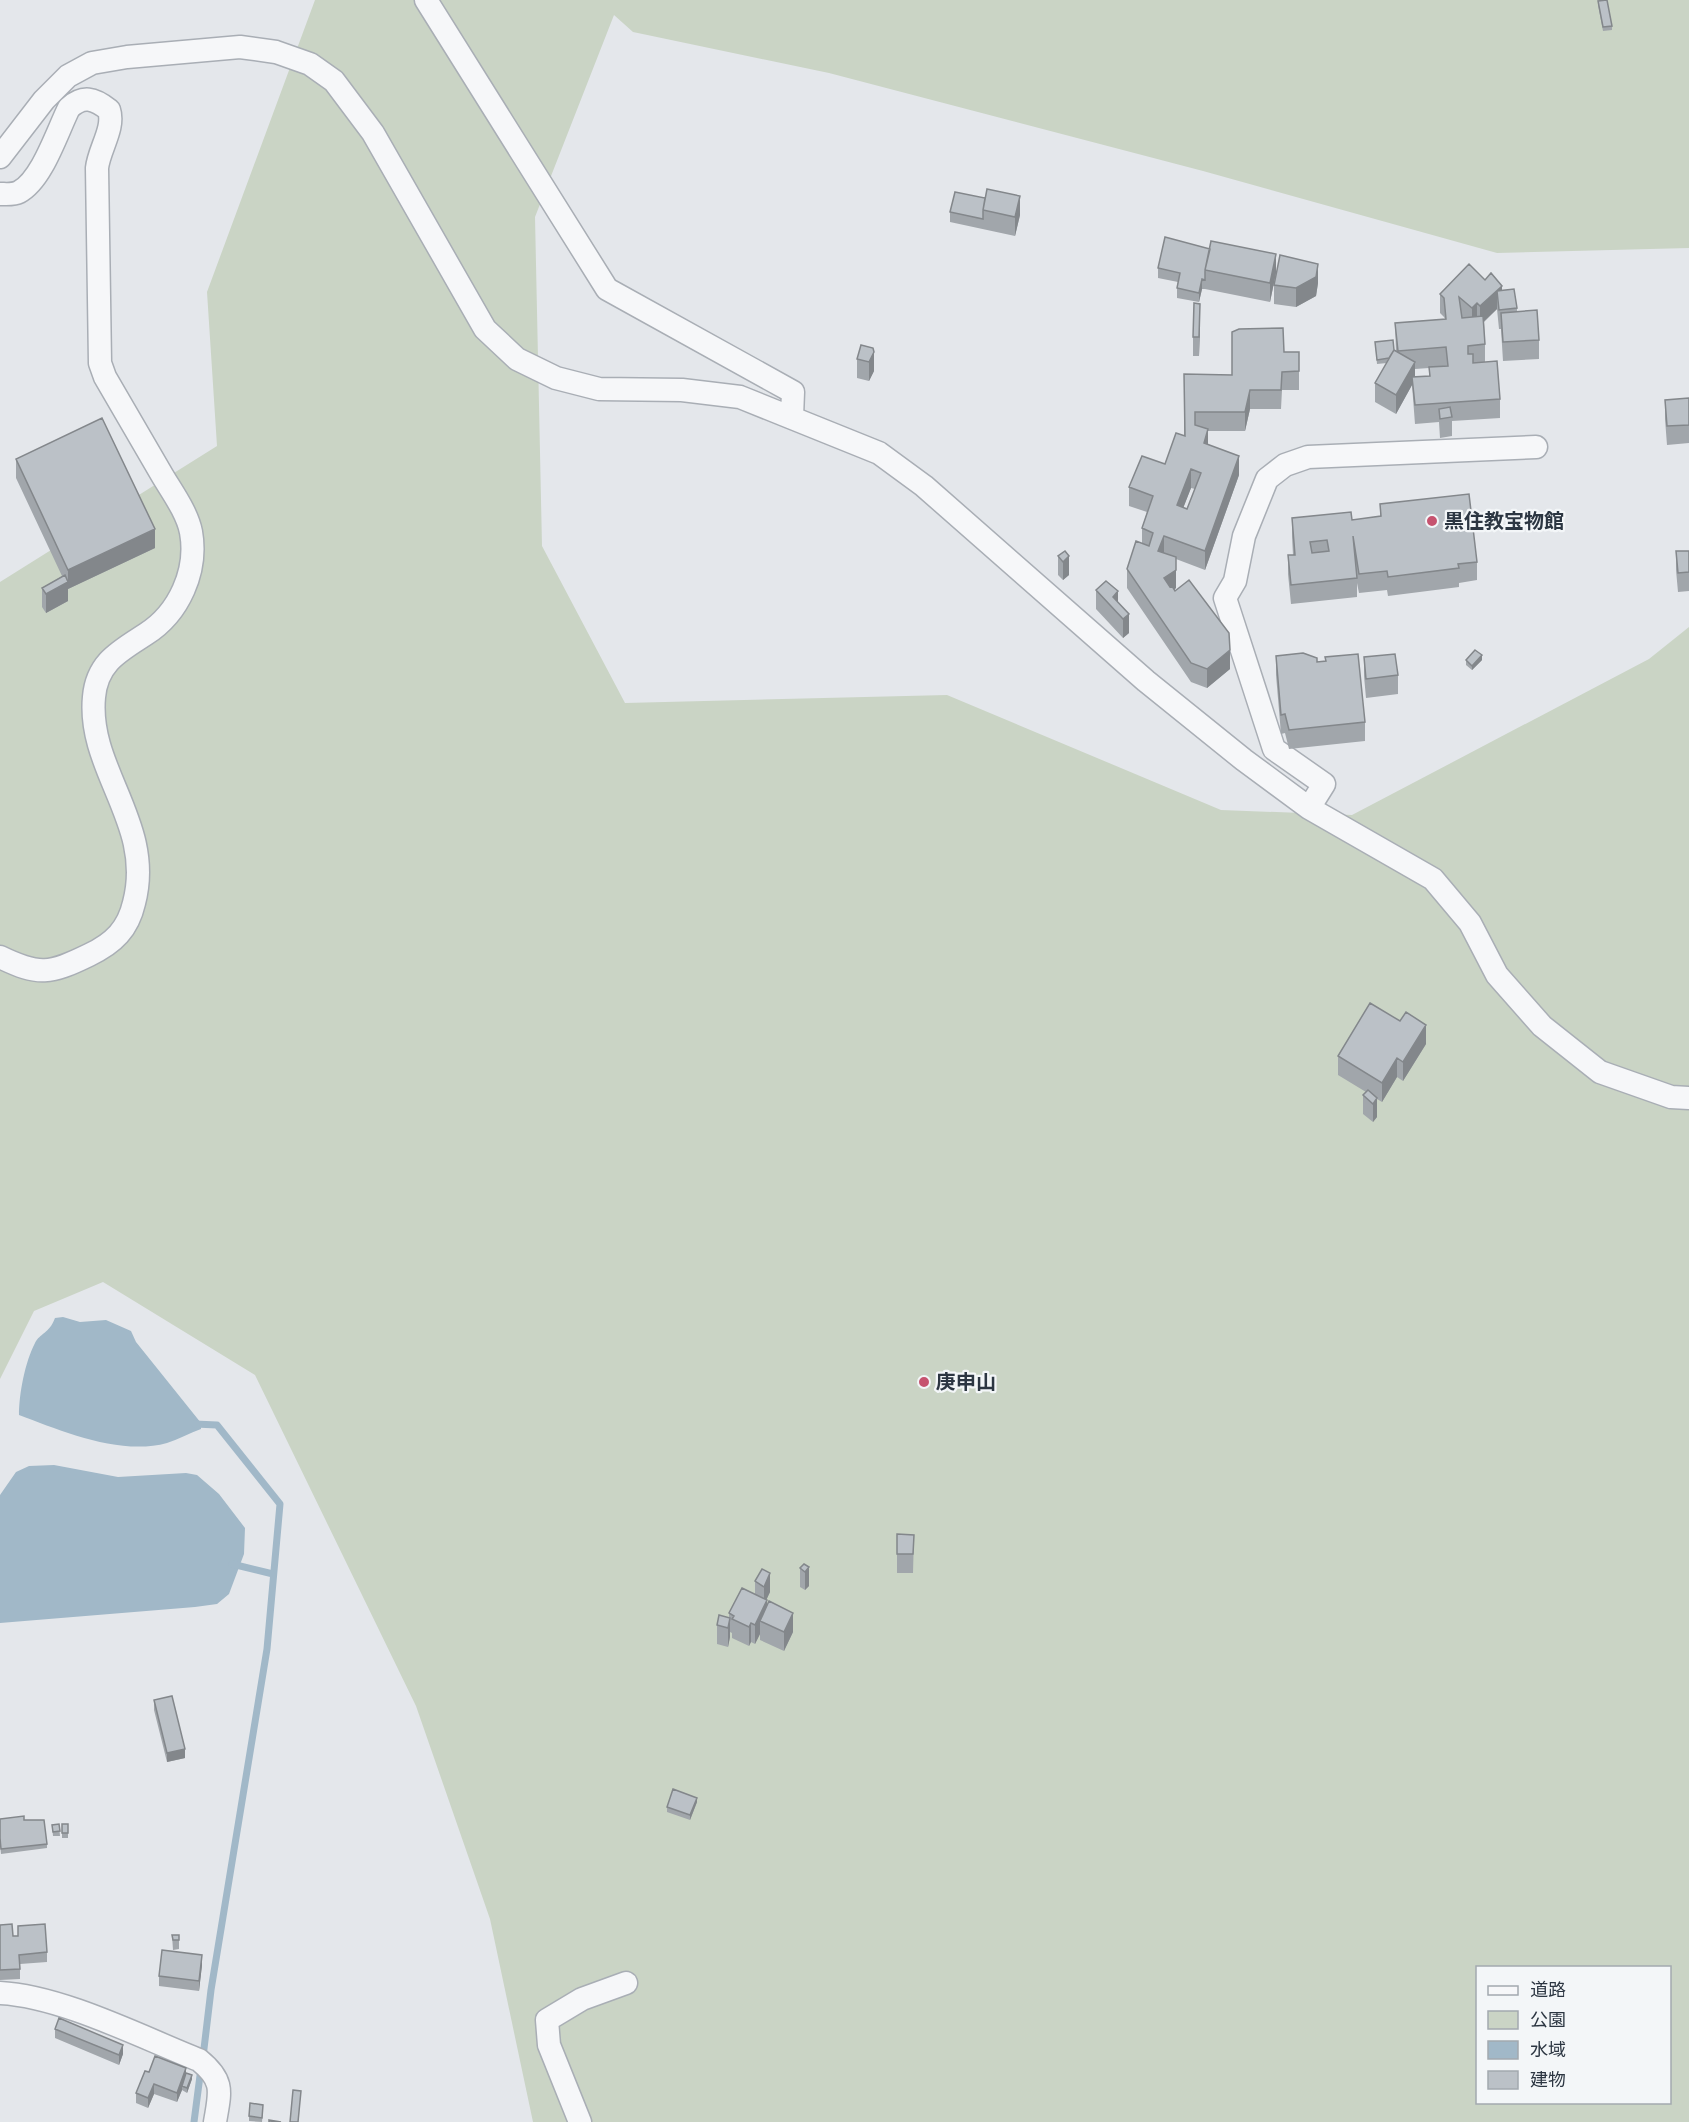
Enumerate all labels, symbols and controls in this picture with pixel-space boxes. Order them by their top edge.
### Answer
place label: 黒住教宝物館 [1444,509,1564,533]
marker: 黒住教宝物館 [1425,514,1439,528]
place label: 庚申山 [936,1370,996,1394]
marker: 庚申山 [917,1375,931,1389]
legend [1476,1966,1671,2104]
text: 道路 [1530,1979,1566,2000]
text: 公園 [1530,2009,1566,2030]
text: 水域 [1530,2039,1566,2060]
text: 建物 [1530,2069,1566,2090]

